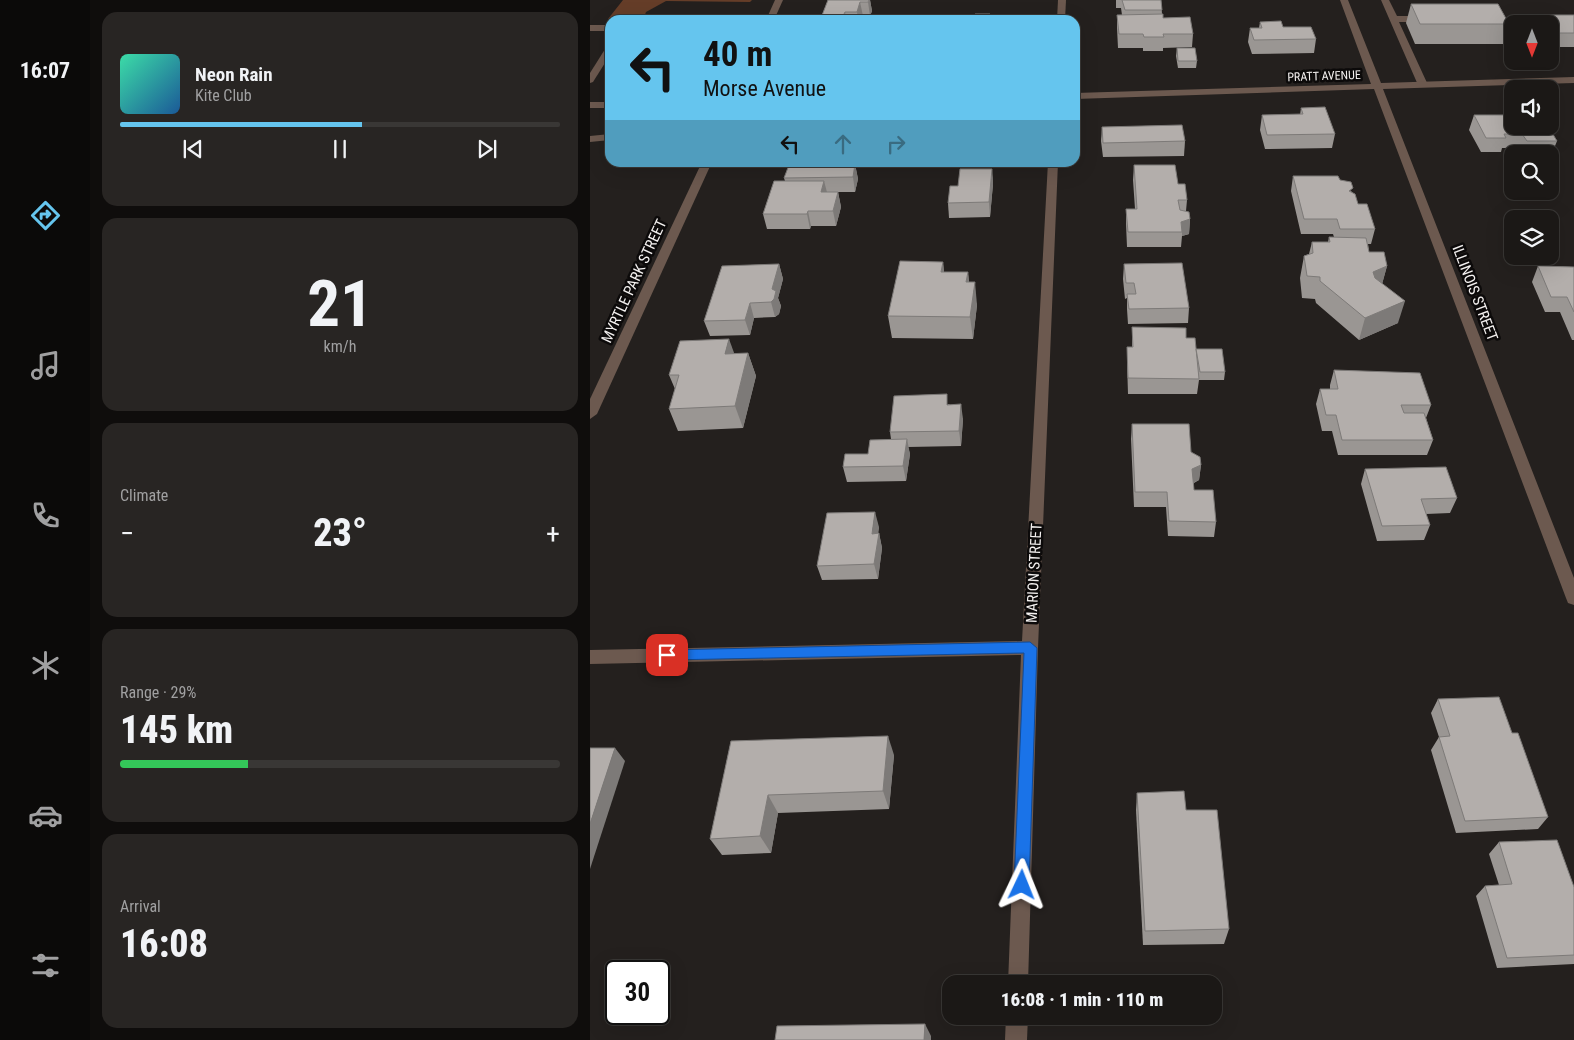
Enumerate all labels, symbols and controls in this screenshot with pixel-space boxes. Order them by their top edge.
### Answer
north arrow [1504,15,1559,70]
map controls [1504,15,1559,265]
text: 40 m [703,34,772,75]
icon: left [620,35,685,100]
text: 16:07 [20,58,70,83]
text: Neon Rain [195,63,273,86]
street label: PRATT AVENUE [1287,68,1361,84]
text: Morse Avenue [703,76,826,101]
button: sound [1504,80,1559,135]
text: Kite Club [195,86,252,105]
icon: left [776,130,804,158]
icon: ahead [829,130,857,158]
icon: right [882,130,910,158]
icon: previous [179,135,207,163]
icon: pause [326,135,354,163]
icon: next [473,135,501,163]
button: search [1504,145,1559,200]
icon: directions [28,198,63,233]
button: layers [1504,210,1559,265]
street label: MYRTLE PARK STREET [597,216,671,346]
street label: ILLINOIS STREET [1448,242,1502,344]
text: 21 [307,266,373,342]
text: km/h [324,337,356,356]
icon: music [28,348,63,383]
text: Climate [120,486,168,505]
icon: phone [28,498,63,533]
text: 23° [313,511,367,555]
text: − [120,517,134,550]
text: + [546,517,560,550]
street label: MARION STREET [1022,522,1046,623]
pin [646,634,688,676]
icon: arrive [653,641,681,669]
icon: climate [28,648,63,683]
text: Range · 29% [120,683,196,702]
text: 145 km [120,708,233,752]
icon: car [28,798,63,833]
position arrow [995,858,1047,910]
text: Arrival [120,897,161,916]
text: 16:08 [120,922,208,966]
icon: filters [28,948,63,983]
speed limit sign: 30 [605,960,670,1025]
text: 16:08 · 1 min · 110 m [1001,988,1163,1011]

